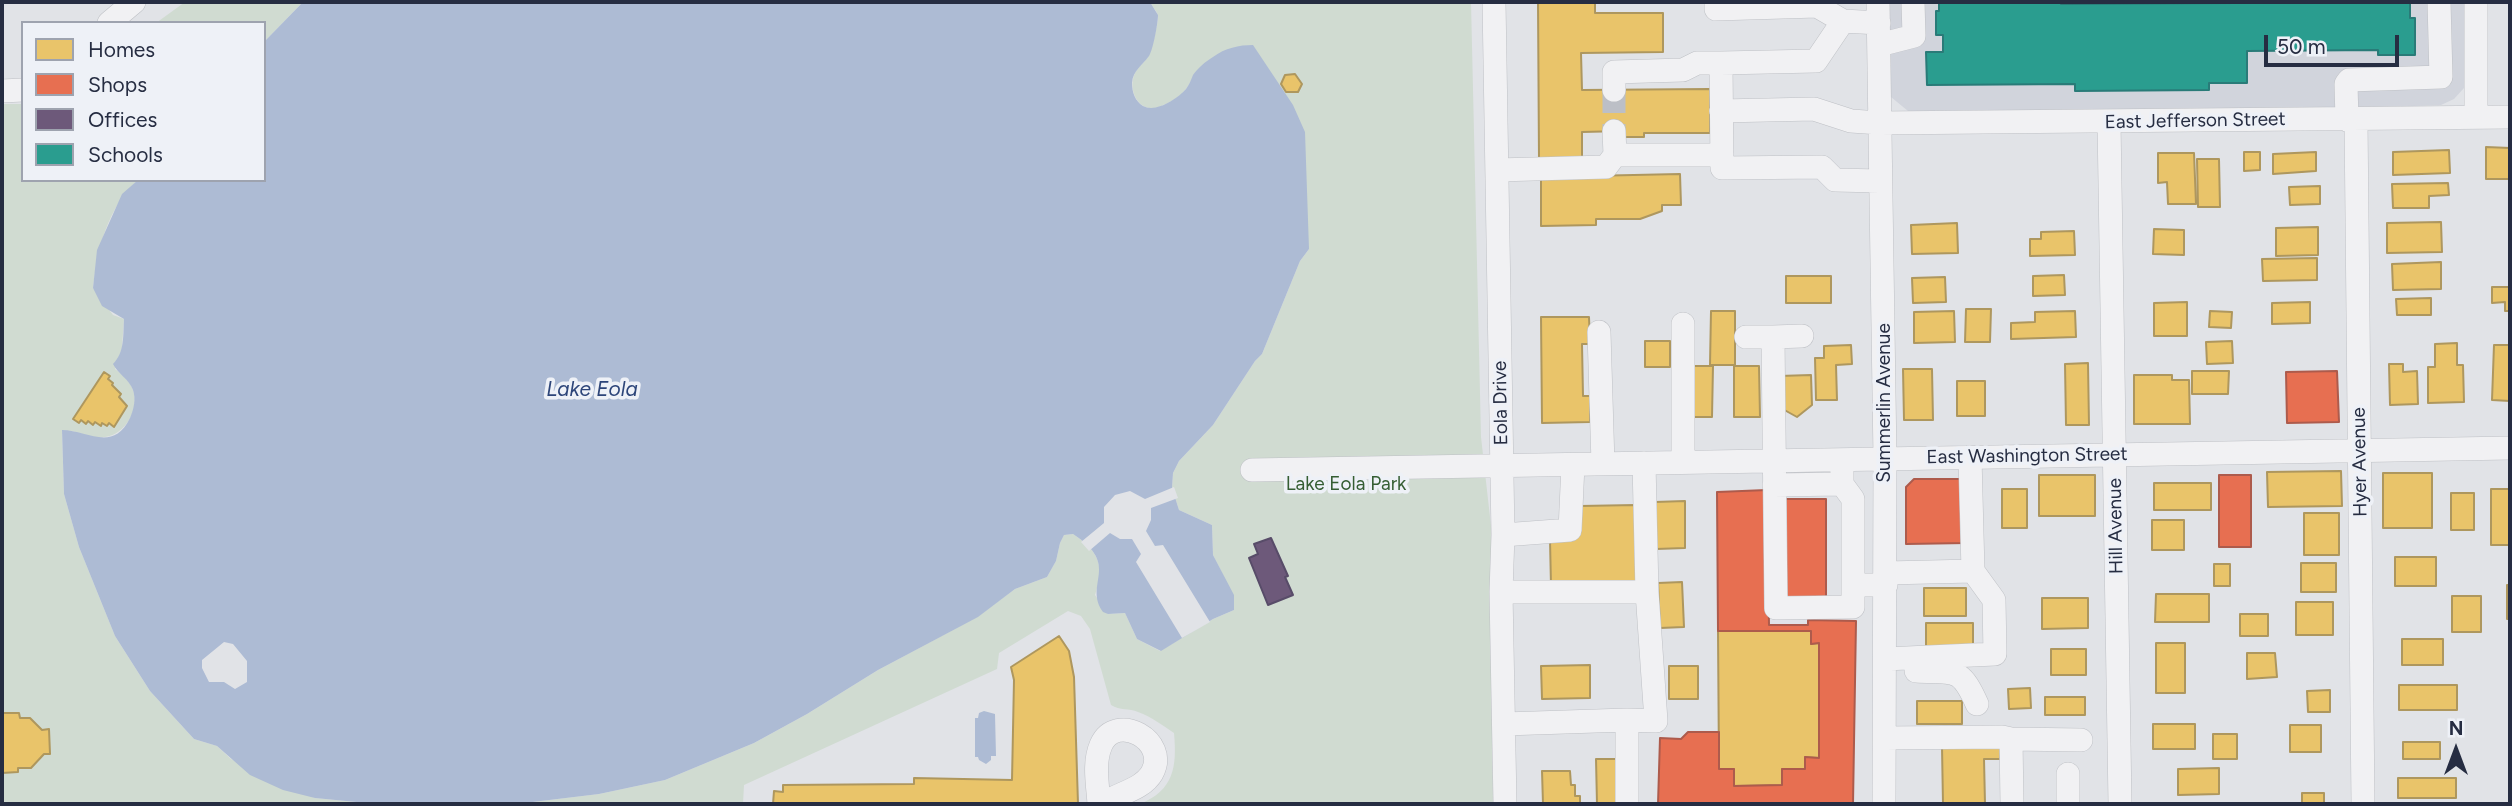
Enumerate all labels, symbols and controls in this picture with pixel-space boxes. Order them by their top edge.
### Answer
legend [21,21,266,182]
scale bar [2267,21,2402,65]
text: 50 m [2277,34,2326,59]
text: Homes [88,37,155,62]
text: Shops [88,72,147,97]
text: Offices [88,107,157,132]
street label: East Jefferson Street [2104,108,2286,134]
text: Schools [88,142,163,167]
street label: Summerlin Avenue [1873,323,1895,483]
street label: Eola Drive [1489,360,1513,446]
water label: Lake Eola [546,377,638,403]
street label: Hyer Avenue [2348,407,2372,517]
street label: East Washington Street [1926,443,2128,469]
park label: Lake Eola Park [1286,473,1406,495]
street label: Hill Avenue [2104,478,2128,574]
north arrow [2421,715,2491,785]
text: N [2449,717,2463,740]

